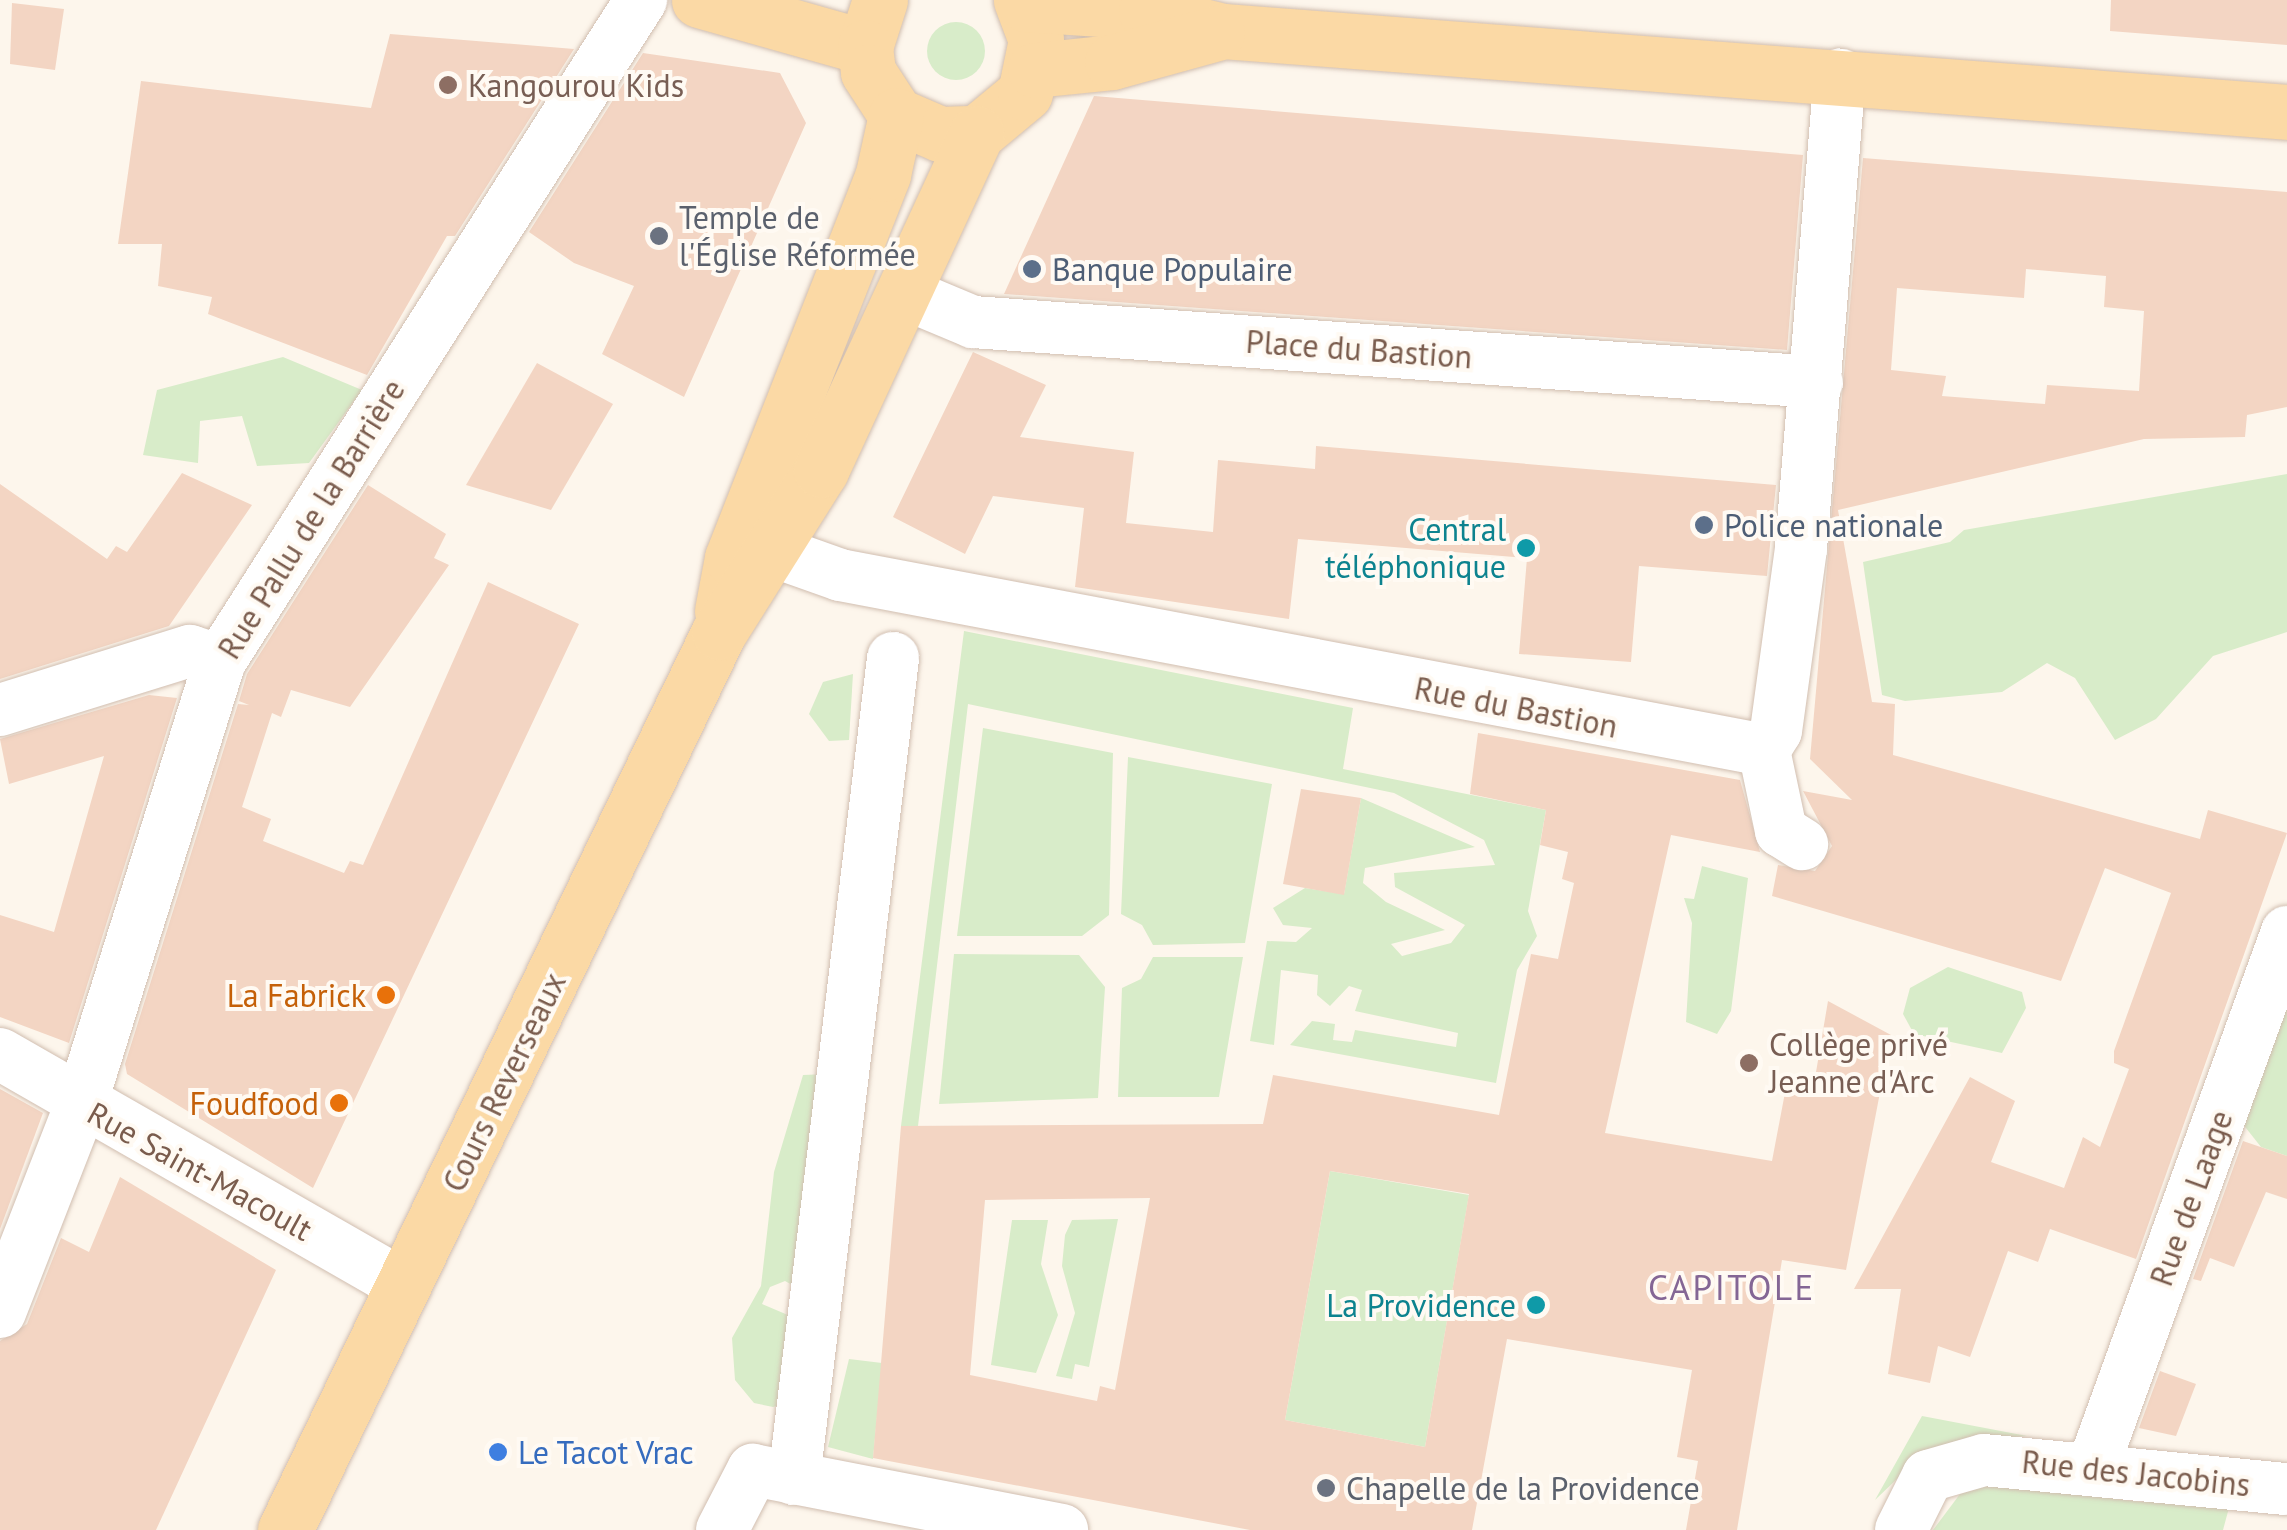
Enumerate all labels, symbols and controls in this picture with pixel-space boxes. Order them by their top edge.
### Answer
place label: Kangourou Kids [468,66,684,104]
marker: Kangourou Kids [437,74,459,96]
place label: Temple de l'Église Réformée [679,199,916,274]
marker: Temple de l'Église Réformée [648,225,670,247]
place label: Banque Populaire [1052,250,1293,288]
marker: Banque Populaire [1021,258,1043,280]
street label: Place du Bastion [1245,322,1473,376]
street label: Rue Pallu de la Barrière [209,372,413,666]
place label: Police nationale [1724,506,1943,544]
place label: Central téléphonique [1325,511,1506,586]
marker: Police nationale [1693,514,1715,536]
marker: Central téléphonique [1515,537,1537,559]
street label: Rue du Bastion [1411,669,1621,745]
street label: Cours Reverseaux [434,966,574,1198]
place label: La Fabrick [227,976,366,1014]
marker: La Fabrick [375,984,397,1006]
place label: Collège privé Jeanne d'Arc [1769,1026,1948,1101]
marker: Collège privé Jeanne d'Arc [1738,1052,1760,1074]
place label: Foudfood [189,1084,319,1122]
marker: Foudfood [328,1092,350,1114]
street label: Rue Saint-Macoult [81,1093,319,1249]
street label: Rue de Laage [2142,1105,2240,1291]
district label: CAPITOLE [1648,1266,1816,1308]
place label: La Providence [1326,1286,1516,1324]
marker: La Providence [1525,1294,1547,1316]
place label: Le Tacot Vrac [518,1433,696,1471]
marker: Le Tacot Vrac [487,1441,509,1463]
street label: Rue des Jacobins [2020,1442,2252,1504]
place label: Chapelle de la Providence [1346,1469,1700,1507]
marker: Chapelle de la Providence [1315,1477,1337,1499]

